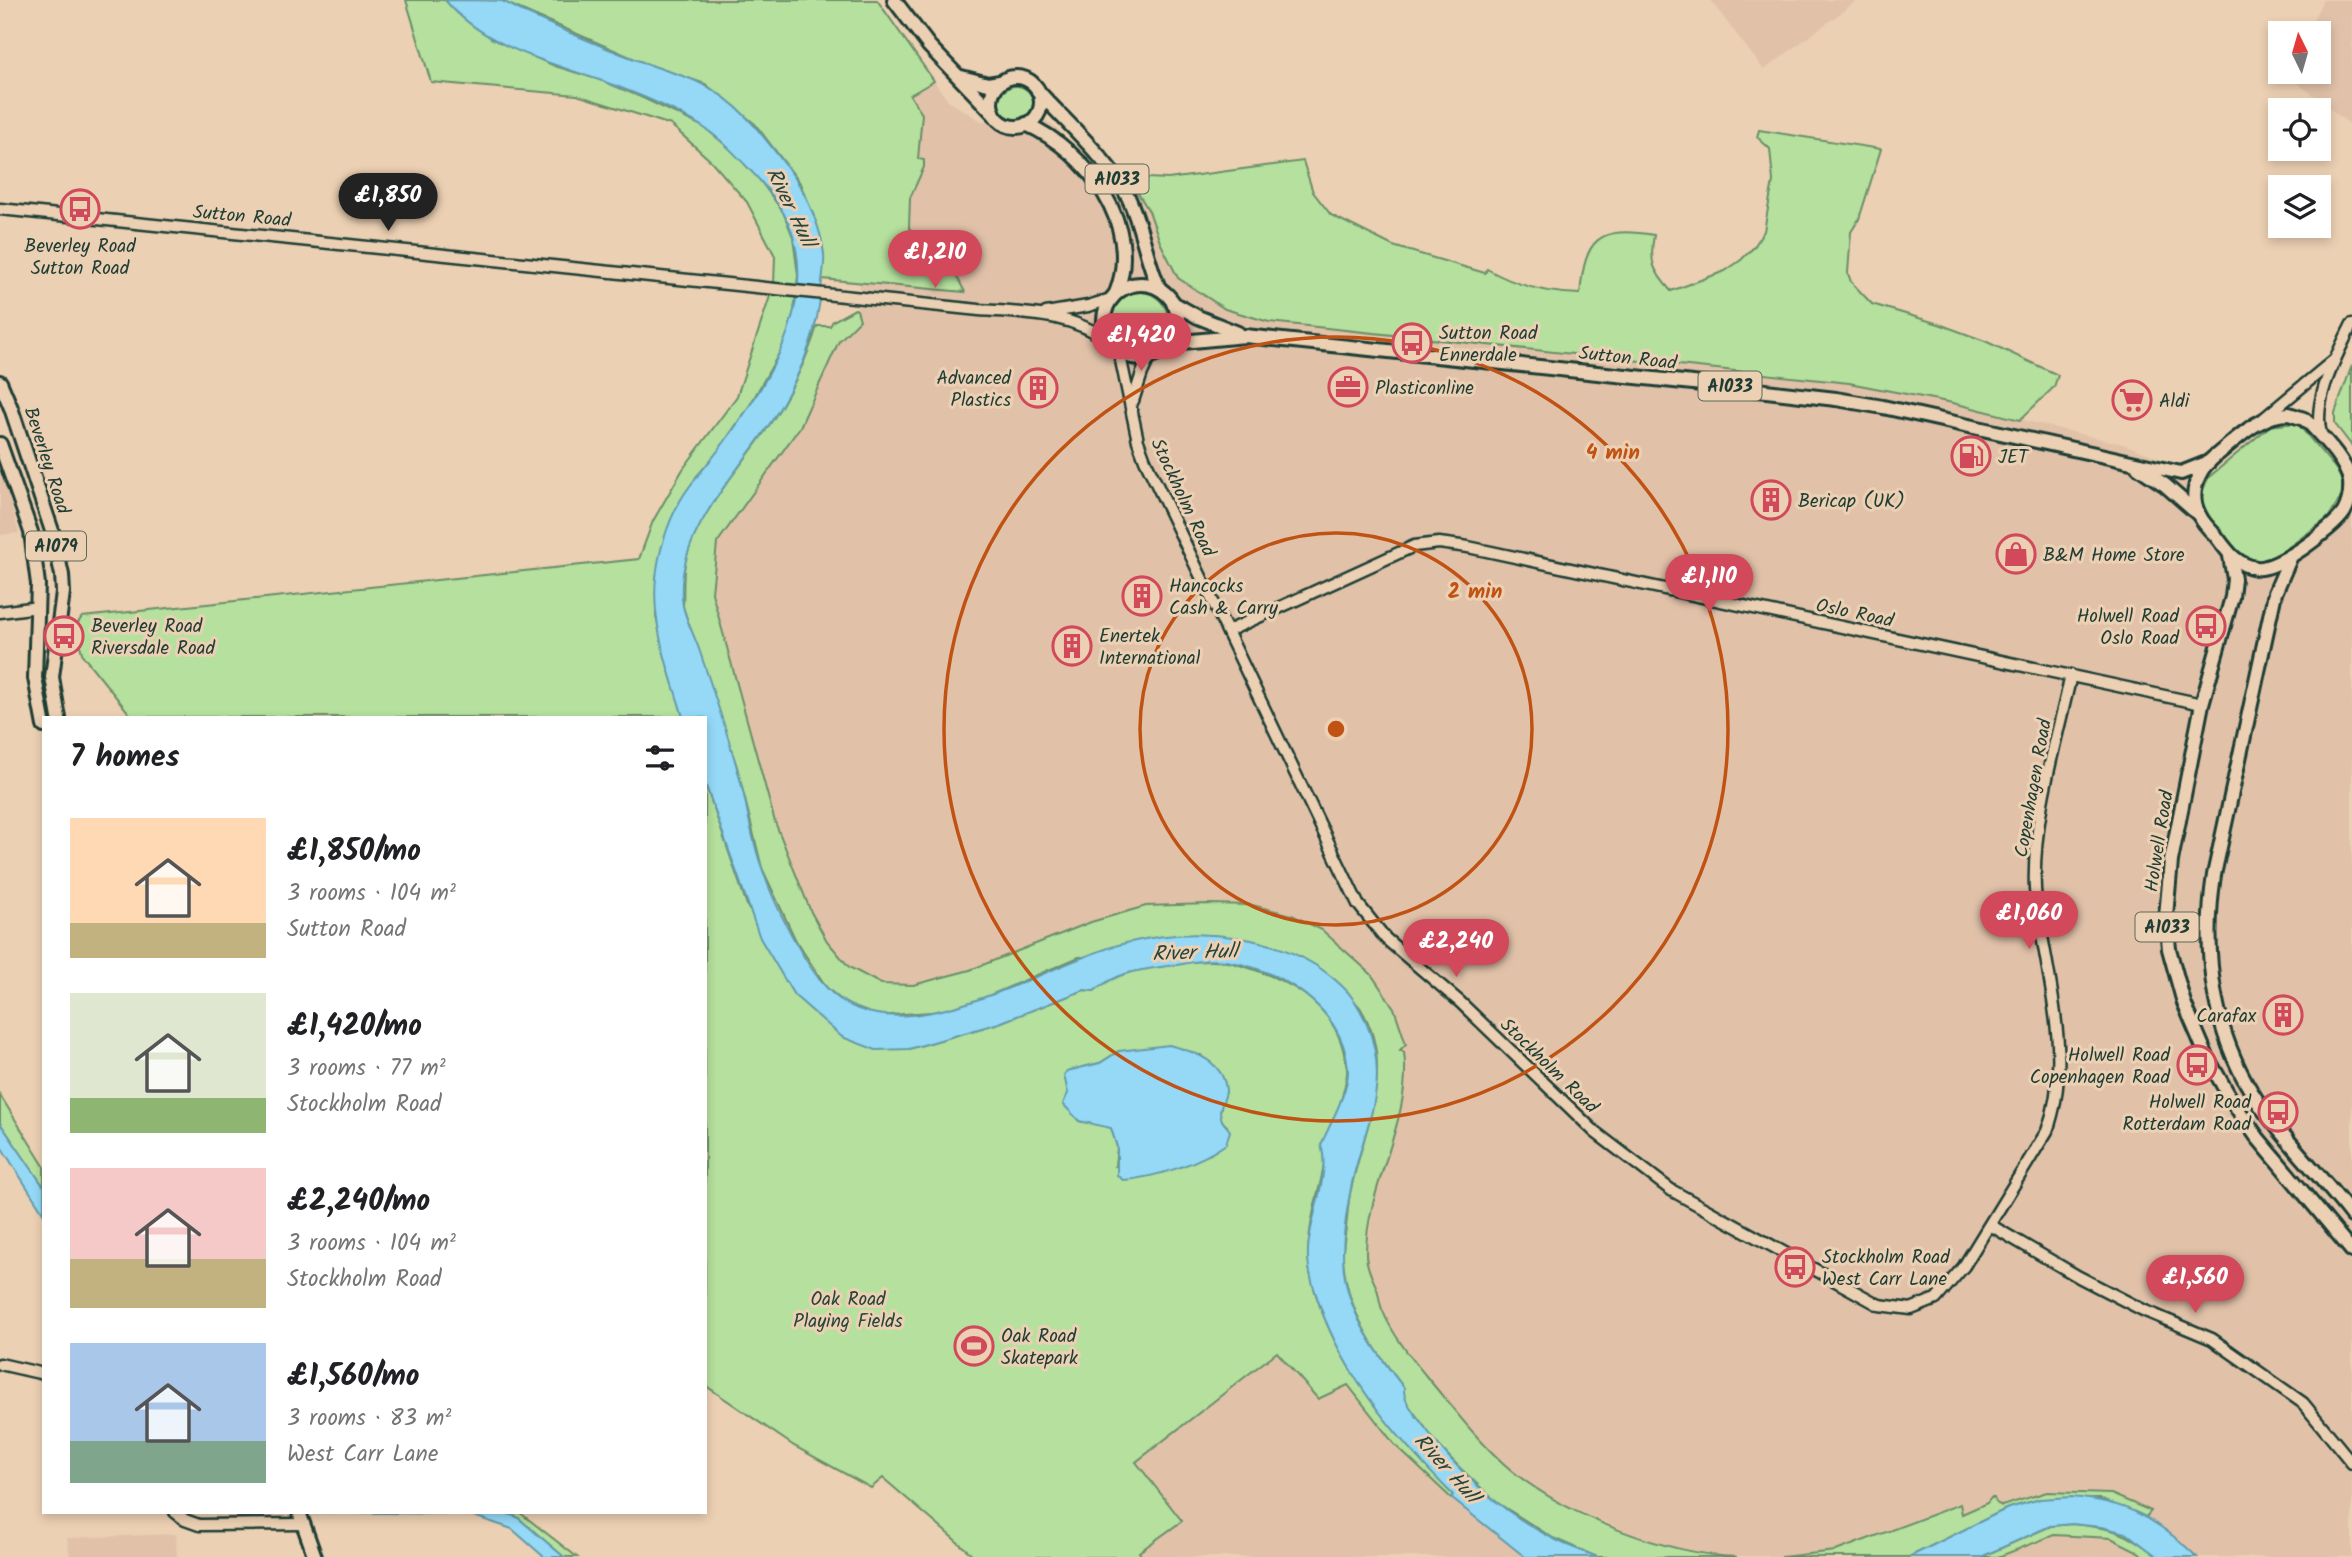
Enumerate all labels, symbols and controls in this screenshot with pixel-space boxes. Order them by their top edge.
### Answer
north arrow [2268,21,2331,84]
map controls [2268,21,2331,238]
button: locate [2268,98,2331,161]
water label: River Hull [756,162,825,257]
road number: A1033 [1086,164,1148,194]
pin: £1,850 [331,174,445,233]
button: layers [2268,175,2331,238]
text: £1,850 [355,178,421,214]
bus stop icon: Beverley Road Sutton Road [59,188,101,230]
street label: Sutton Road [192,198,293,236]
pin: £1,210 [878,230,992,290]
place label: Beverley Road Sutton Road [24,232,136,284]
text: £1,210 [904,235,966,271]
pin: £1,420 [1084,314,1198,373]
text: £1,420 [1107,318,1175,354]
place label: Sutton Road Ennerdale [1439,319,1538,371]
bus stop icon: Sutton Road Ennerdale [1391,322,1433,364]
street label: Sutton Road [1577,339,1679,379]
place label: Advanced Plastics [936,364,1012,416]
office icon: Plasticonline [1327,366,1369,408]
building icon: Advanced Plastics [1017,367,1059,409]
road number: A1033 [1698,372,1762,400]
place label: Plasticonline [1375,374,1474,404]
supermarket icon: Aldi [2111,379,2153,421]
place label: Aldi [2159,387,2191,417]
street label: Beverley Road [15,403,78,519]
street label: Stockholm Road [1142,434,1223,563]
fuel station icon: JET [1950,435,1992,477]
text: 4 min [1586,437,1640,470]
place label: JET [1998,443,2030,473]
building icon: Bericap (UK) [1750,479,1792,521]
place label: Bericap (UK) [1798,487,1905,517]
road number: A1079 [26,532,86,560]
shop icon: B&M Home Store [1995,533,2037,575]
place label: B&M Home Store [2043,541,2185,571]
pin: £1,110 [1652,554,1766,614]
text: £1,110 [1681,559,1737,595]
place label: Hancocks Cash & Carry [1169,572,1279,624]
building icon: Hancocks Cash & Carry [1121,575,1163,617]
text: 2 min [1448,576,1502,609]
street label: Oslo Road [1813,591,1897,637]
place label: Holwell Road Oslo Road [2077,602,2180,654]
bus stop icon: Holwell Road Oslo Road [2185,605,2227,647]
place label: Beverley Road Riversdale Road [91,612,215,664]
bus stop icon: Beverley Road Riversdale Road [43,615,85,657]
place label: Enertek International [1099,622,1201,674]
building icon: Enertek International [1051,625,1093,667]
street label: Copenhagen Road [2007,716,2061,860]
centre of rings [1324,717,1348,741]
text: 7 homes [70,734,180,782]
icon: filters [641,739,679,777]
street label: Holwell Road [2137,788,2183,894]
text: £1,850/mo [287,828,421,876]
icon: home [126,846,210,930]
text: 3 rooms · 104 m² [287,876,456,912]
pin: £1,060 [1972,892,2086,951]
text: £1,060 [1996,896,2062,932]
text: Sutton Road [287,912,406,948]
road number: A1033 [2136,912,2198,942]
pin: £2,240 [1399,920,1513,979]
text: £2,240 [1419,924,1493,960]
water label: River Hull [1152,935,1242,971]
building icon: Carafax [2262,994,2304,1036]
place label: Carafax [2196,1002,2257,1032]
text: £1,420/mo [287,1003,422,1051]
street label: Stockholm Road [1492,1011,1605,1122]
icon: home [126,1021,210,1105]
place label: Holwell Road Copenhagen Road [2030,1041,2171,1093]
bus stop icon: Holwell Road Copenhagen Road [2176,1044,2218,1086]
text: 3 rooms · 77 m² [287,1051,446,1087]
text: Stockholm Road [287,1087,442,1123]
place label: Holwell Road Rotterdam Road [2123,1088,2252,1140]
bus stop icon: Holwell Road Rotterdam Road [2257,1091,2299,1133]
text: £2,240/mo [287,1178,430,1226]
icon: home [126,1196,210,1280]
text: 3 rooms · 104 m² [287,1226,456,1262]
place label: Stockholm Road West Carr Lane [1822,1243,1950,1295]
bus stop icon: Stockholm Road West Carr Lane [1774,1246,1816,1288]
pin: £1,560 [2138,1256,2252,1315]
text: £1,560 [2162,1260,2228,1296]
text: Stockholm Road [287,1262,442,1298]
park label: Oak Road Playing Fields [793,1285,903,1337]
place label: Oak Road Skatepark [1001,1322,1078,1374]
sports icon: Oak Road Skatepark [953,1325,995,1367]
text: £1,560/mo [287,1353,419,1401]
icon: home [126,1371,210,1455]
text: 3 rooms · 83 m² [287,1401,451,1437]
water label: River Hull [1405,1426,1489,1515]
text: West Carr Lane [287,1437,438,1473]

